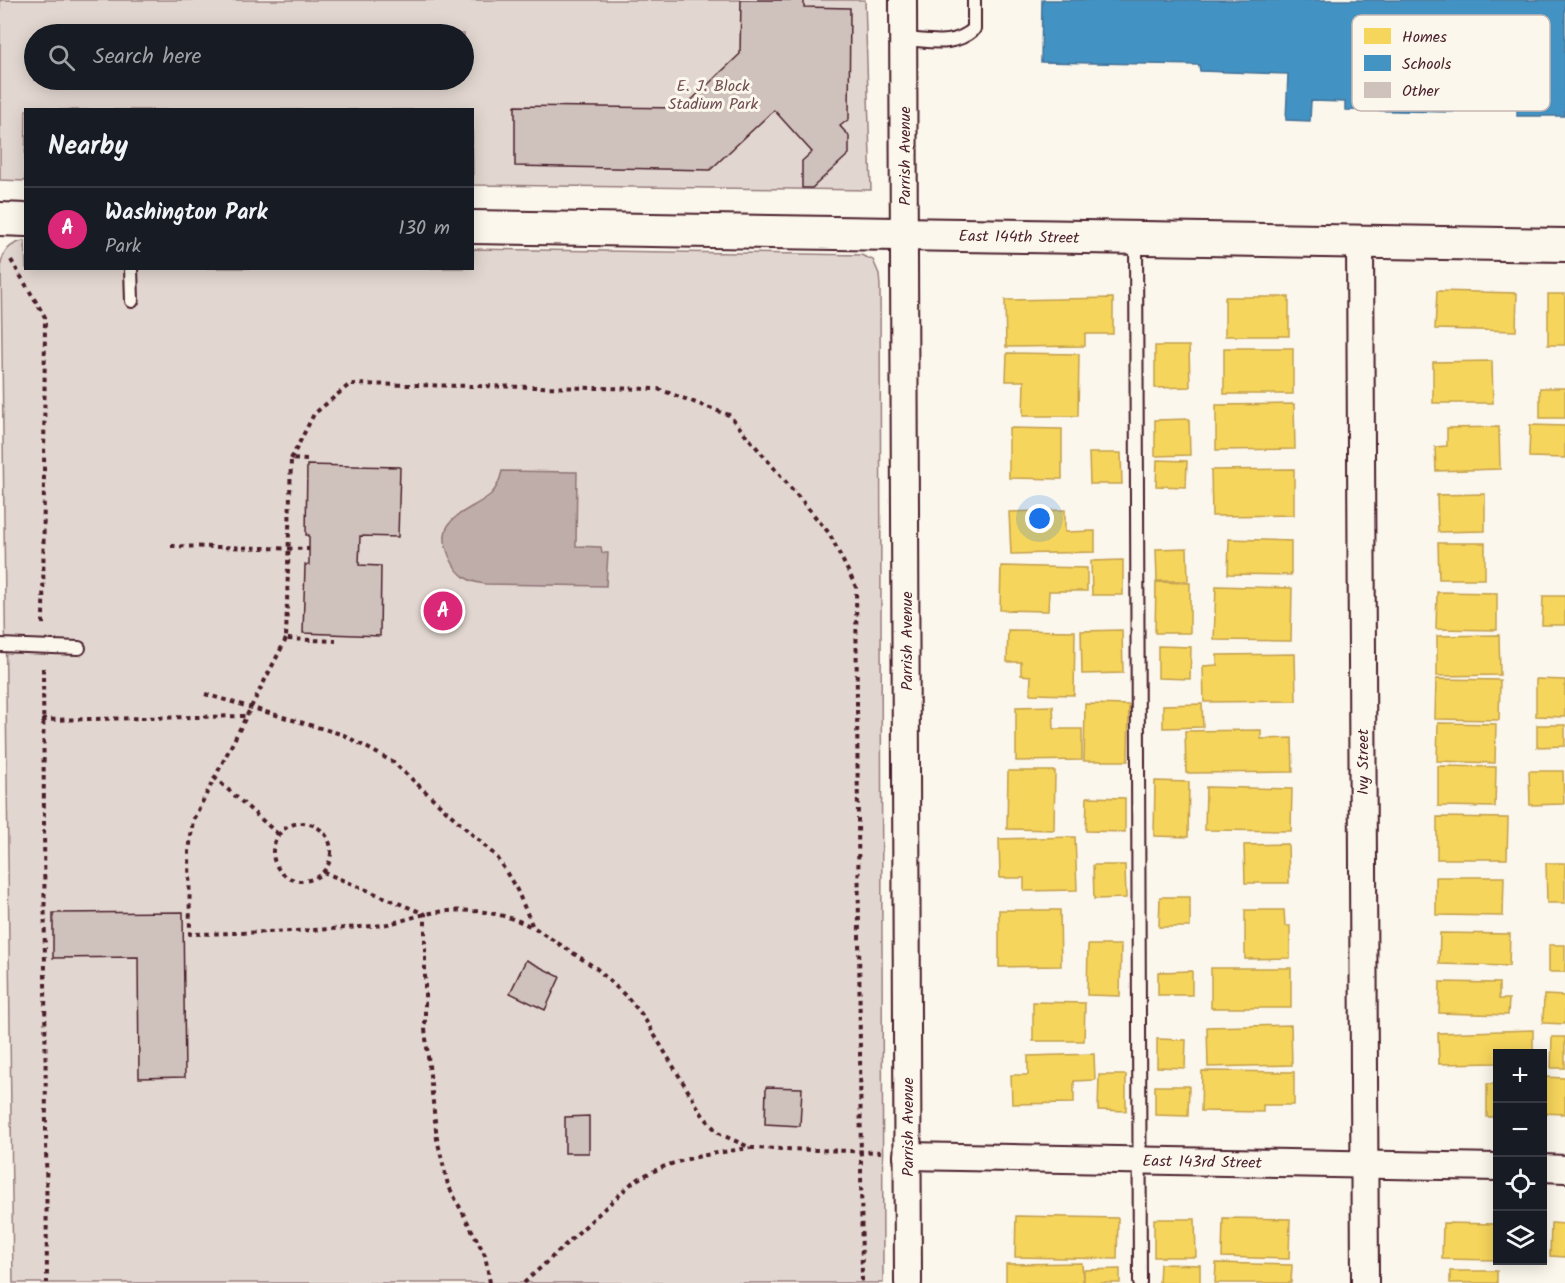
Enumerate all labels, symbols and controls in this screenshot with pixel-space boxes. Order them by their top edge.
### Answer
legend [1352,15,1550,111]
search box [24,24,474,90]
text: Homes [1402,25,1447,50]
text: Search here [93,40,201,75]
icon: search [45,41,78,74]
text: Schools [1402,52,1452,77]
park label: E. J. Block Stadium Park [668,74,758,117]
text: Other [1402,79,1441,104]
street label: Parrish Avenue [893,106,918,206]
text: Nearby [48,126,128,168]
text: Washington Park [105,196,267,231]
text: A [61,213,74,245]
text: 130 m [398,213,450,245]
street label: East 144th Street [958,224,1080,251]
text: Park [105,231,141,263]
your location [1025,504,1054,533]
pin: A [424,588,462,634]
street label: Parrish Avenue [895,591,920,691]
street label: Ivy Street [1351,728,1376,795]
map controls [1493,1049,1547,1265]
button: + [1493,1049,1547,1103]
street label: Parrish Avenue [896,1077,921,1177]
button: − [1493,1103,1547,1157]
street label: East 143rd Street [1142,1149,1263,1176]
button: locate [1493,1157,1547,1211]
button: layers [1493,1211,1547,1265]

